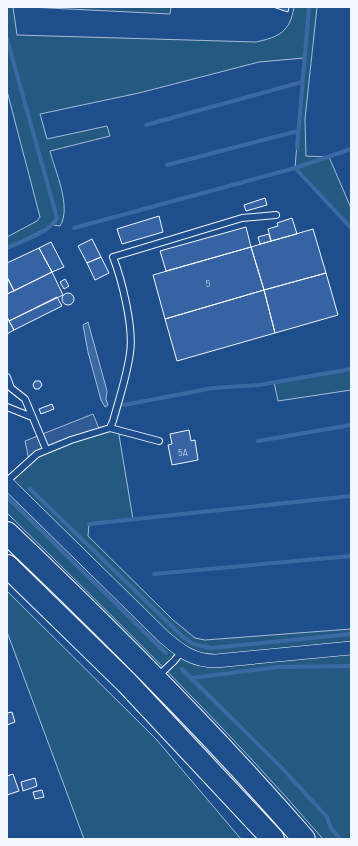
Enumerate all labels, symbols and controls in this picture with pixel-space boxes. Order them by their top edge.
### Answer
house number: 5 [206,278,211,289]
house number: 5A [178,447,189,458]

